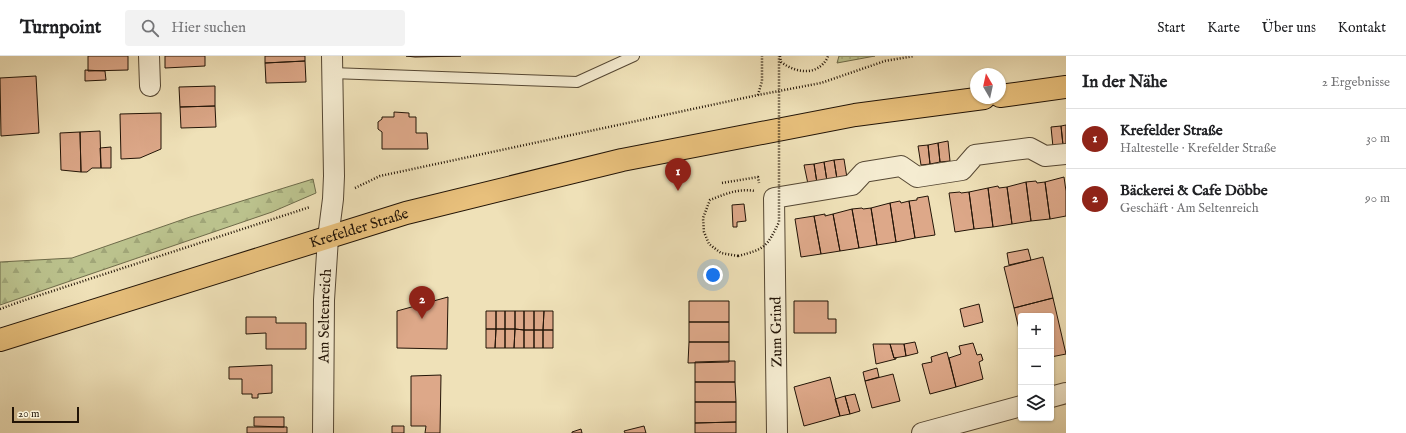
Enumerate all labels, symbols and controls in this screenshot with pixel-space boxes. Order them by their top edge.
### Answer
search box [125,10,405,46]
text: Turnpoint [20,16,101,40]
icon: search [139,17,161,39]
text: Hier suchen [171,18,246,37]
text: Start [1157,19,1185,37]
text: Karte [1207,19,1240,37]
text: Über uns [1262,19,1316,37]
text: Kontakt [1338,19,1386,37]
north arrow [970,68,1006,104]
text: In der Nähe [1082,72,1167,93]
text: 2 Ergebnisse [1322,74,1390,91]
text: Krefelder Straße [1120,121,1223,140]
text: 1 [1093,130,1097,147]
text: 30 m [1366,130,1390,147]
text: Haltestelle · Krefelder Straße [1120,140,1276,157]
pin: 1 [665,158,691,191]
text: Bäckerei & Cafe Döbbe [1120,181,1268,200]
text: 2 [1092,190,1098,207]
text: 90 m [1365,190,1390,207]
text: Geschäft · Am Seltenreich [1120,200,1259,217]
street label: Krefelder Straße [307,204,411,253]
your location [703,265,723,285]
street label: Am Seltenreich [315,268,336,364]
pin: 2 [409,286,435,319]
street label: Zum Grind [766,296,787,367]
map controls [1018,313,1054,421]
button: + [1018,313,1054,349]
button: − [1018,349,1054,385]
button: layers [1018,385,1054,421]
scale bar [12,405,79,424]
text: 20 m [18,407,39,421]

